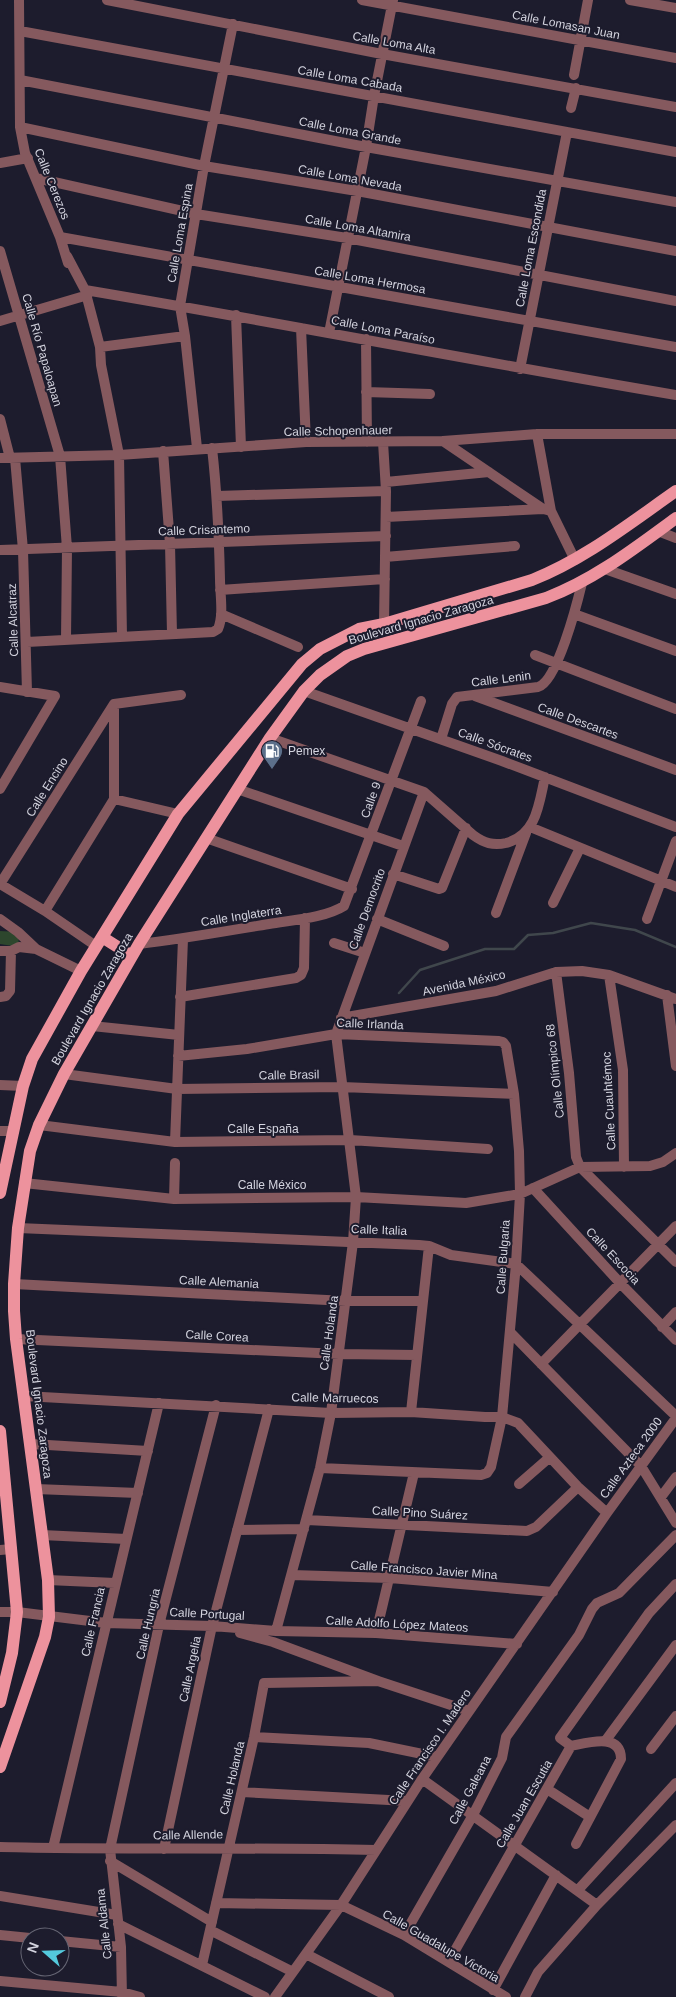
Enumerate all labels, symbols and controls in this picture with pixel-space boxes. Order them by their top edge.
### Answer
street label: Calle Lomasan Juan [511,8,621,42]
street label: Calle Loma Alta [351,29,437,57]
street label: Calle Loma Cabada [297,63,404,95]
street label: Calle Loma Grande [298,114,403,148]
street label: Calle Cerezos [31,146,73,222]
street label: Calle Loma Nevada [297,162,403,194]
street label: Calle Loma Espina [164,182,196,284]
street label: Calle Loma Escondida [513,187,549,308]
street label: Calle Loma Altamira [304,212,412,244]
street label: Calle Loma Hermosa [313,263,427,297]
street label: Calle Río Papaloapan [19,292,65,408]
street label: Calle Loma Paraíso [330,313,436,347]
street label: Calle Schopenhauer [284,423,392,439]
street label: Calle Crisantemo [158,521,251,539]
street label: Calle Alcatraz [5,583,21,657]
street label: Boulevard Ignacio Zaragoza [347,592,495,647]
street label: Calle Lenin [470,668,532,690]
street label: Calle Descartes [536,700,620,742]
street label: Calle Sócrates [456,725,534,765]
fuel station icon: Pemex [260,739,284,770]
place label: Pemex [288,744,325,758]
street label: Calle Encino [23,754,71,819]
street label: Calle 9 [358,780,384,820]
street label: Calle Democrito [346,866,388,951]
street label: Calle Inglaterra [200,903,283,929]
street label: Boulevard Ignacio Zaragoza [48,930,136,1067]
street label: Avenida México [421,967,507,999]
street label: Calle Irlanda [336,1016,404,1032]
street label: Calle Olímpico 68 [543,1023,567,1119]
street label: Calle Cuauhtémoc [599,1051,619,1151]
street label: Calle Brasil [259,1067,319,1083]
street label: Calle España [227,1122,299,1136]
street label: Calle México [238,1178,307,1192]
street label: Calle Bulgaria [493,1219,513,1295]
street label: Calle Italia [351,1222,408,1238]
street label: Calle Escocia [583,1225,643,1288]
street label: Calle Alemania [179,1273,260,1291]
street label: Calle Holanda [317,1294,341,1371]
street label: Calle Corea [185,1327,249,1345]
street label: Boulevard Ignacio Zaragoza [23,1329,55,1480]
street label: Calle Marruecos [291,1390,379,1406]
street label: Calle Azteca 2000 [597,1414,665,1501]
street label: Calle Pino Suárez [372,1503,468,1523]
street label: Calle Francisco Javier Mina [350,1558,498,1582]
street label: Calle Francia [78,1586,108,1658]
street label: Calle Hungria [133,1587,163,1661]
street label: Calle Portugal [169,1605,245,1623]
street label: Calle Adolfo López Mateos [325,1613,469,1635]
street label: Calle Argelia [176,1634,204,1703]
street label: Calle Francisco I. Madero [386,1686,474,1808]
street label: Calle Holanda [217,1739,247,1816]
street label: Calle Galeana [446,1753,494,1827]
street label: Calle Juan Escutia [493,1757,555,1851]
street label: Calle Allende [153,1827,223,1843]
street label: Calle Aldama [93,1888,115,1960]
street label: Calle Guadalupe Victoria [380,1907,502,1985]
north arrow [20,1927,70,1977]
text: N [24,1940,42,1955]

